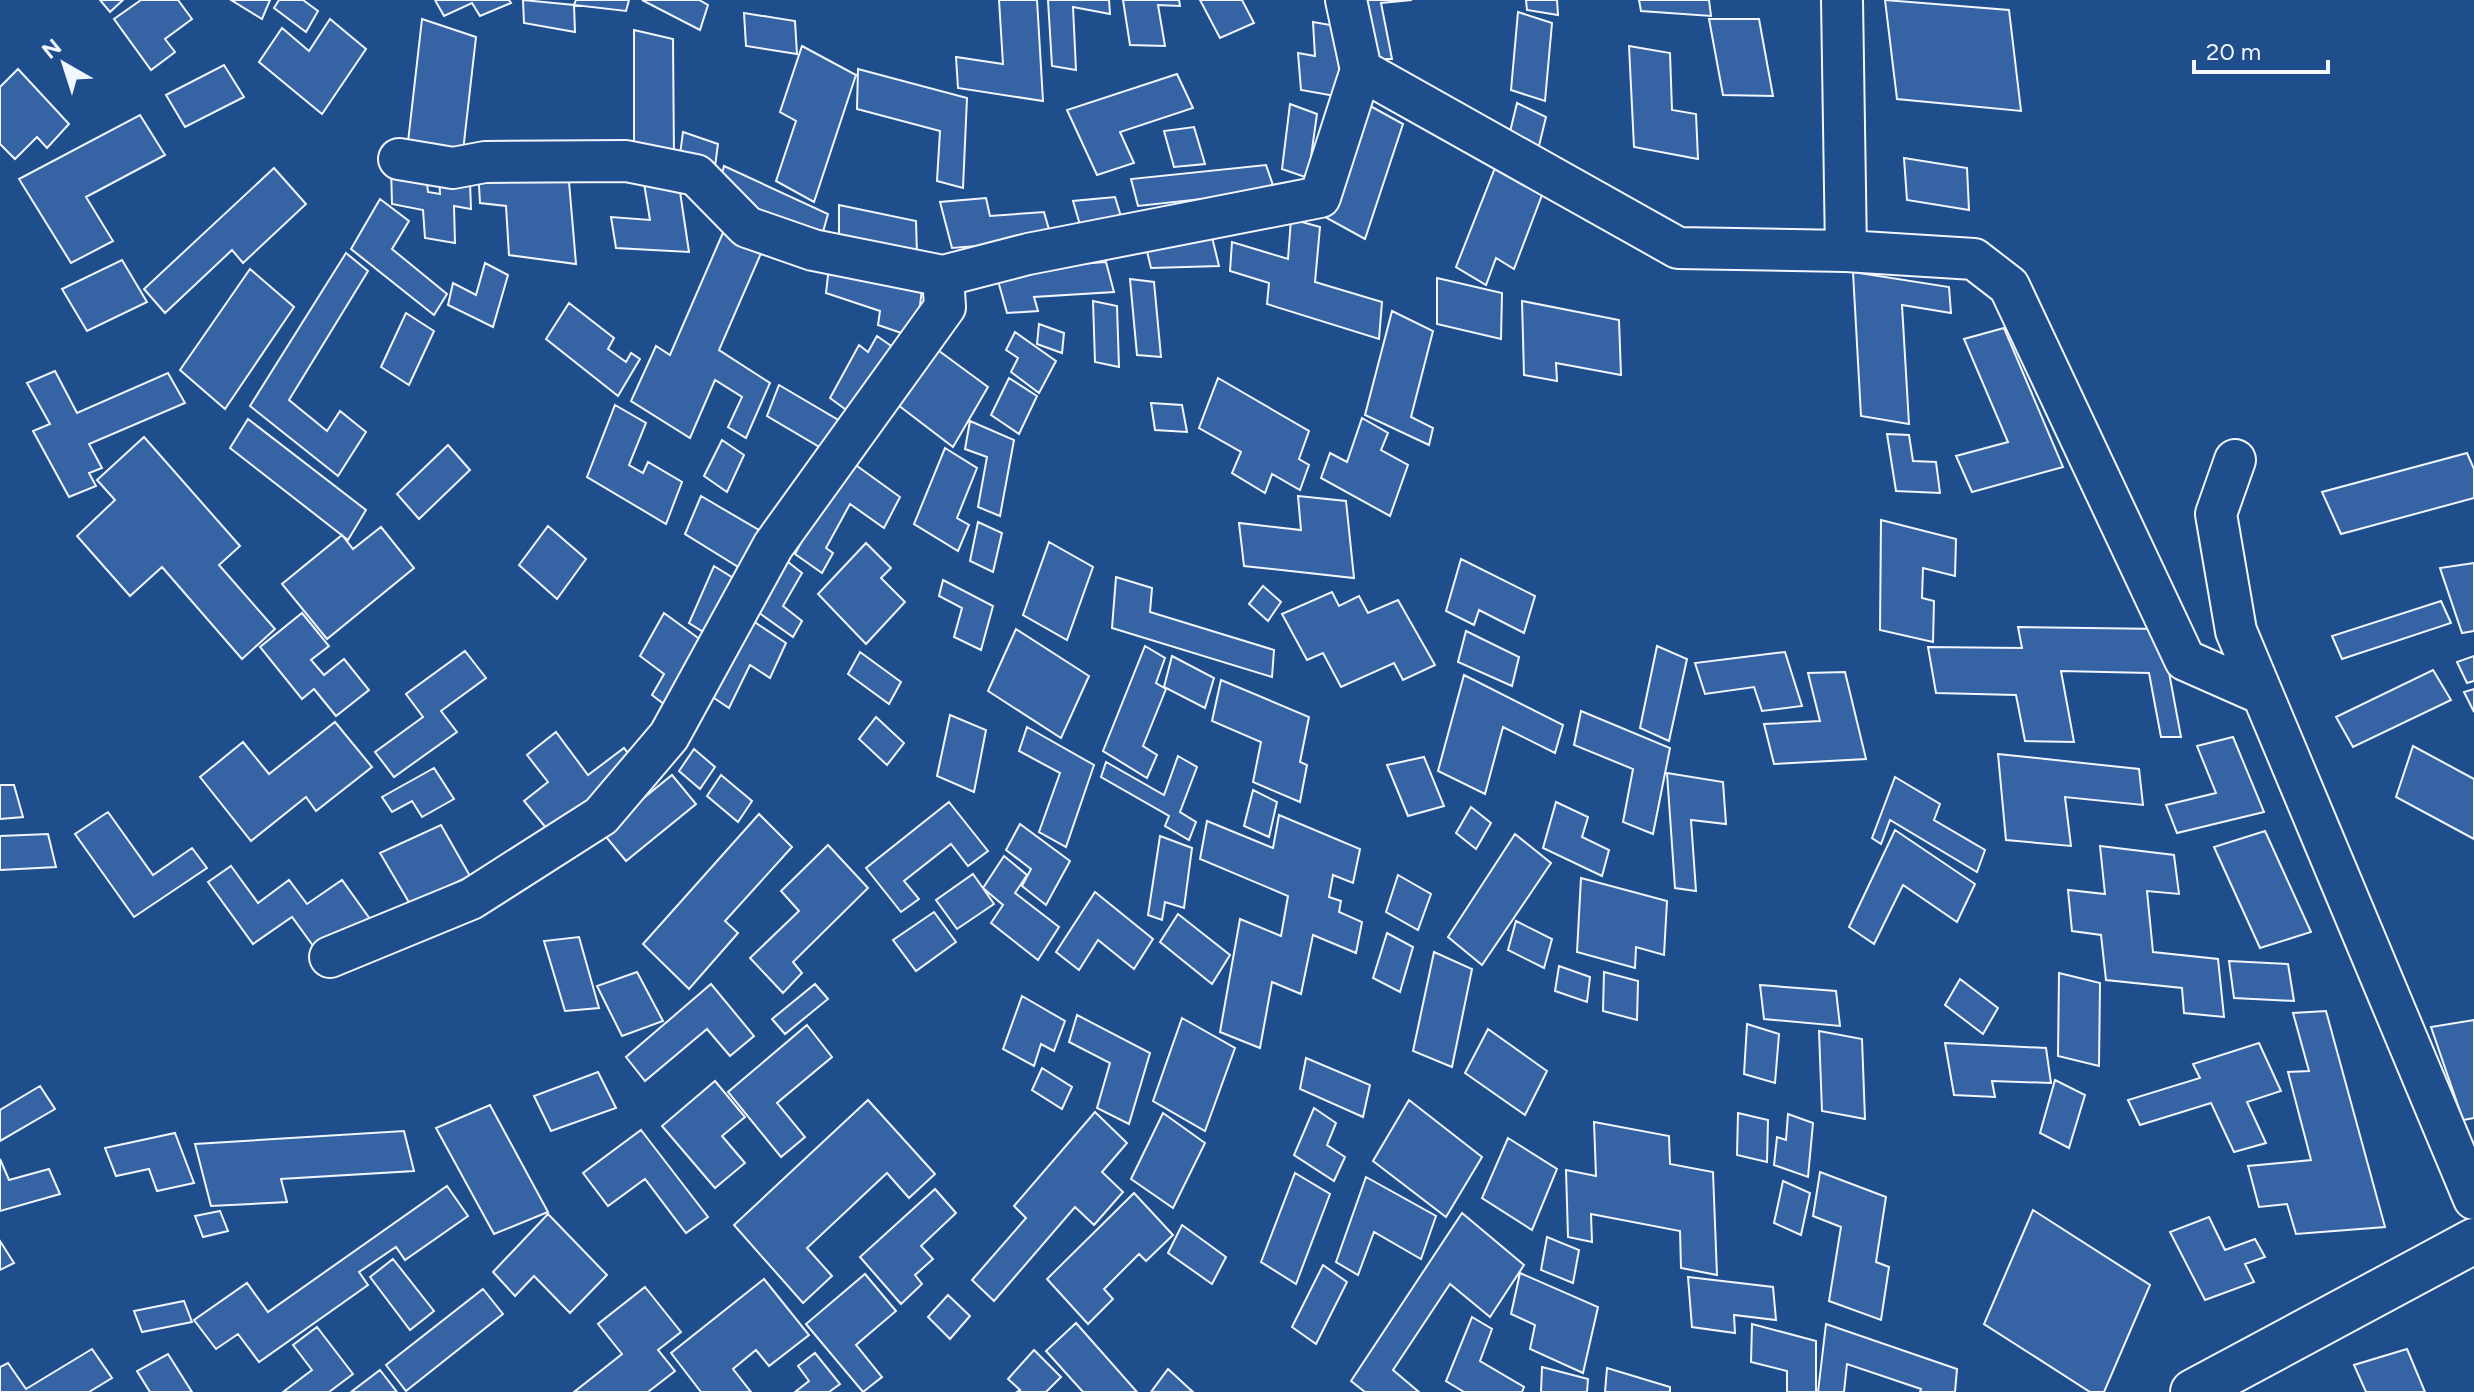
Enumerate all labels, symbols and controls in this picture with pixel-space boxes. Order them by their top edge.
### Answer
north arrow [24,24,104,104]
scale bar [2194,24,2328,74]
text: N [37,33,67,65]
text: 20 m [2206,37,2261,66]

